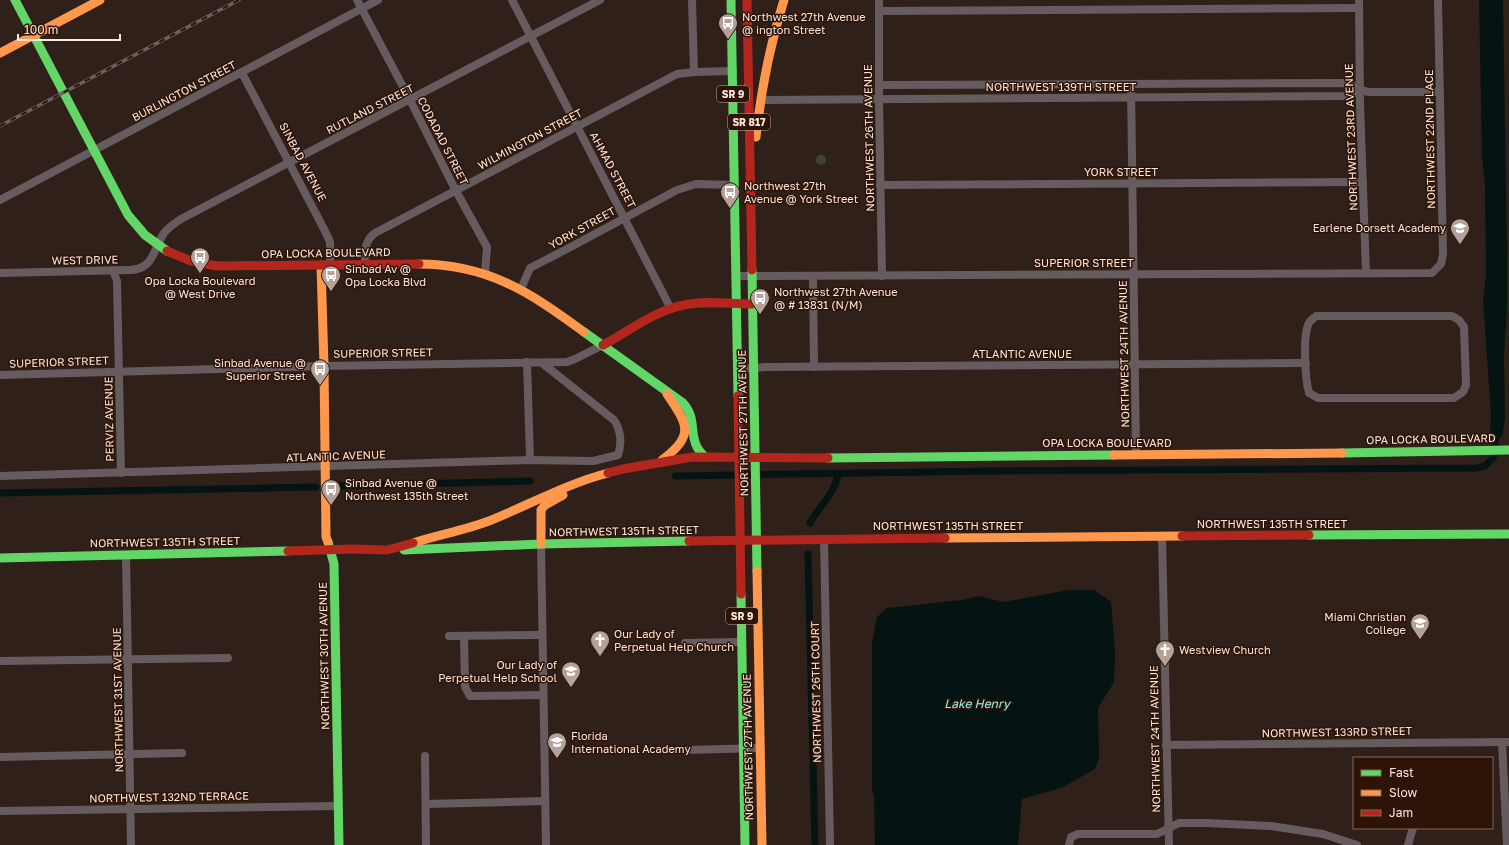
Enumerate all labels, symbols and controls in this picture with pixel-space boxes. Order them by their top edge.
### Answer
place label: Northwest 27th Avenue @ ington Street [742,10,866,36]
bus stop icon: Northwest 27th Avenue @ ington Street [717,12,739,40]
scale bar [18,16,120,42]
text: 100 m [24,22,58,37]
street label: BURLINGTON STREET [130,58,238,124]
street label: NORTHWEST 23RD AVENUE [1341,63,1360,211]
street label: NORTHWEST 26TH AVENUE [861,64,876,212]
street label: NORTHWEST 22ND PLACE [1422,69,1437,209]
street label: NORTHWEST 139TH STREET [986,80,1137,93]
street label: RUTLAND STREET [324,81,416,136]
road number: SR 9 [717,86,749,102]
street label: CODADAD STREET [416,94,471,187]
street label: WILMINGTON STREET [475,105,584,172]
road number: SR 817 [728,114,770,130]
street label: SINBAD AVENUE [277,120,330,204]
street label: AHMAD STREET [588,129,639,210]
street label: YORK STREET [1084,165,1158,178]
place label: Northwest 27th Avenue @ York Street [744,179,858,205]
bus stop icon: Northwest 27th Avenue @ York Street [719,181,741,209]
street label: YORK STREET [546,204,618,251]
school or university icon: Earlene Dorsett Academy [1449,217,1471,245]
place label: Earlene Dorsett Academy [1313,221,1446,234]
street label: OPA LOCKA BOULEVARD [261,245,391,260]
bus stop icon: Opa Locka Boulevard @ West Drive [189,246,211,274]
street label: WEST DRIVE [52,252,119,267]
street label: SUPERIOR STREET [1034,256,1134,269]
place label: Sinbad Av @ Opa Locka Blvd [345,262,426,288]
bus stop icon: Sinbad Av @ Opa Locka Blvd [320,264,342,292]
place label: Opa Locka Boulevard @ West Drive [145,274,255,300]
street label: NORTHWEST 24TH AVENUE [1116,280,1131,428]
place label: Northwest 27th Avenue @ # 13831 (N/M) [774,285,898,311]
bus stop icon: Northwest 27th Avenue @ # 13831 (N/M) [749,287,771,315]
street label: SUPERIOR STREET [333,345,433,360]
street label: ATLANTIC AVENUE [972,347,1072,360]
street label: NORTHWEST 27TH AVENUE [735,349,750,496]
street label: SUPERIOR STREET [9,353,109,370]
place label: Sinbad Avenue @ Superior Street [214,356,306,382]
bus stop icon: Sinbad Avenue @ Superior Street [309,358,331,386]
street label: PERVIZ AVENUE [101,376,116,462]
street label: OPA LOCKA BOULEVARD [1366,431,1496,446]
street label: OPA LOCKA BOULEVARD [1042,436,1172,449]
street label: ATLANTIC AVENUE [286,447,386,464]
place label: Sinbad Avenue @ Northwest 135th Street [345,476,468,502]
bus stop icon: Sinbad Avenue @ Northwest 135th Street [320,478,342,506]
street label: NORTHWEST 135TH STREET [1197,517,1347,530]
street label: NORTHWEST 135TH STREET [873,519,1023,532]
street label: NORTHWEST 135TH STREET [549,523,700,538]
street label: NORTHWEST 135TH STREET [90,534,241,549]
street label: NORTHWEST 30TH AVENUE [316,582,331,730]
road number: SR 9 [726,608,758,624]
place label: Miami Christian College [1324,610,1406,636]
school or university icon: Miami Christian College [1409,612,1431,640]
street label: NORTHWEST 26TH COURT [808,621,823,763]
street label: NORTHWEST 31ST AVENUE [110,627,125,772]
place label: Our Lady of Perpetual Help Church [614,627,734,653]
church icon: Our Lady of Perpetual Help Church [589,629,611,657]
church icon: Westview Church [1154,639,1176,667]
place label: Westview Church [1179,643,1271,656]
place label: Our Lady of Perpetual Help School [438,658,557,684]
school or university icon: Our Lady of Perpetual Help School [560,660,582,688]
street label: NORTHWEST 24TH AVENUE [1147,665,1162,813]
street label: NORTHWEST 27TH AVENUE [740,673,755,820]
water label: Lake Henry [944,696,1012,711]
street label: NORTHWEST 133RD STREET [1262,724,1413,739]
place label: Florida International Academy [571,729,691,755]
school or university icon: Florida International Academy [546,731,568,759]
legend [1353,757,1493,829]
text: Fast [1389,765,1414,780]
text: Slow [1389,785,1417,800]
street label: NORTHWEST 132ND TERRACE [89,789,249,804]
text: Jam [1389,805,1413,820]

